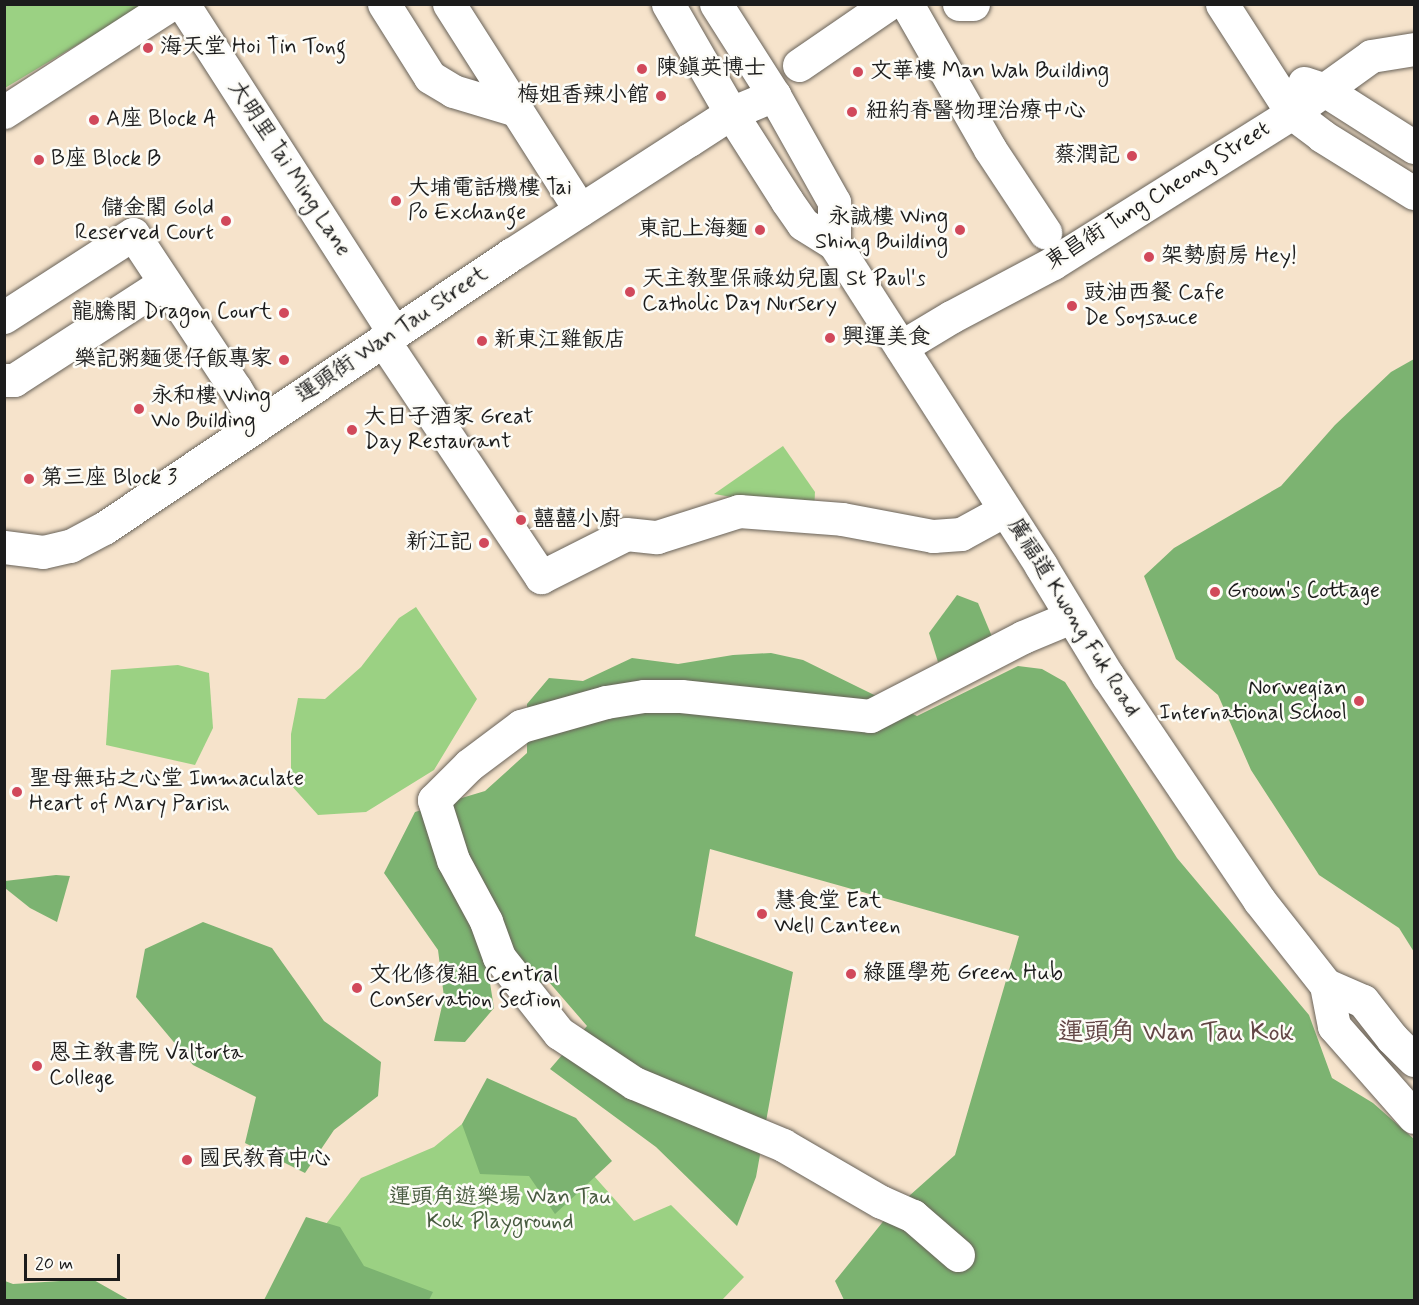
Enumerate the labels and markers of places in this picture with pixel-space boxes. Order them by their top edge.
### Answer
place label: 海天堂 Hoi Tin Tong [160,35,343,61]
marker: 海天堂 Hoi Tin Tong [141,41,155,55]
place label: 陳鎮英博士 [656,56,766,82]
place label: 文華樓 Man Wah Building [870,59,1112,85]
marker: 陳鎮英博士 [633,60,651,78]
marker: 文華樓 Man Wah Building [851,65,865,79]
place label: 梅姐香辣小館 [517,83,649,109]
marker: 梅姐香辣小館 [654,89,668,103]
place label: 紐約脊醫物理治療中心 [866,99,1086,125]
marker: 紐約脊醫物理治療中心 [843,103,861,121]
place label: A座 Block A [106,107,217,133]
marker: A座 Block A [87,113,101,127]
place label: 蔡潤記 [1054,143,1120,169]
place label: B座 Block B [51,147,161,173]
marker: 蔡潤記 [1125,149,1139,163]
marker: B座 Block B [32,153,46,167]
place label: 大埔電話機樓 Tai Po Exchange [408,175,572,226]
marker: 大埔電話機樓 Tai Po Exchange [389,194,403,208]
place label: 儲金閣 Gold Reserved Court [70,195,214,246]
place label: 永誠樓 Wing Shing Building [814,204,948,255]
marker: 儲金閣 Gold Reserved Court [219,214,233,228]
place label: 東記上海麵 [638,217,748,243]
marker: 東記上海麵 [753,223,767,237]
marker: 永誠樓 Wing Shing Building [953,223,967,237]
place label: 架勢廚房 Hey! [1161,244,1297,270]
marker: 架勢廚房 Hey! [1142,250,1156,264]
place label: 天主教聖保祿幼兒園 St Paul's Catholic Day Nursery [642,266,924,318]
place label: 豉油西餐 Cafe De Soysauce [1084,280,1224,332]
marker: 天主教聖保祿幼兒園 St Paul's Catholic Day Nursery [623,285,637,299]
marker: 豉油西餐 Cafe De Soysauce [1065,299,1079,313]
place label: 龍騰閣 Dragon Court [74,300,272,326]
marker: 龍騰閣 Dragon Court [277,306,291,320]
place label: 興運美食 [842,325,930,351]
place label: 新東江雞飯店 [494,328,626,354]
marker: 興運美食 [823,331,837,345]
marker: 新東江雞飯店 [475,334,489,348]
place label: 樂記粥麵煲仔飯專家 [74,347,272,373]
marker: 樂記粥麵煲仔飯專家 [277,353,291,367]
place label: 永和樓 Wing Wo Building [151,383,271,434]
marker: 永和樓 Wing Wo Building [132,402,146,416]
place label: 大日子酒家 Great Day Restaurant [364,404,533,456]
marker: 大日子酒家 Great Day Restaurant [345,423,359,437]
place label: 第三座 Block 3 [41,466,177,492]
marker: 第三座 Block 3 [22,472,36,486]
place label: 囍囍小廚 [533,507,621,533]
marker: 囍囍小廚 [514,513,528,527]
place label: 新江記 [406,530,472,556]
marker: 新江記 [477,536,491,550]
place label: Groom's Cottage [1227,579,1383,605]
marker: Groom's Cottage [1208,585,1222,599]
place label: Norwegian International School [1159,675,1347,726]
marker: Norwegian International School [1352,694,1366,708]
place label: 聖母無玷之心堂 Immaculate Heart of Mary Parish [29,766,304,818]
marker: 聖母無玷之心堂 Immaculate Heart of Mary Parish [10,785,24,799]
place label: 慧食堂 Eat Well Canteen [774,888,900,939]
marker: 慧食堂 Eat Well Canteen [755,907,769,921]
place label: 綠匯學苑 Green Hub [863,961,1061,987]
place label: 文化修復組 Central Conservation Section [369,962,562,1014]
marker: 綠匯學苑 Green Hub [844,967,858,981]
marker: 文化修復組 Central Conservation Section [350,981,364,995]
place label: 恩主教書院 Valtorta College [49,1040,243,1092]
marker: 恩主教書院 Valtorta College [30,1059,44,1073]
place label: 國民教育中心 [199,1147,331,1173]
marker: 國民教育中心 [180,1153,194,1167]

